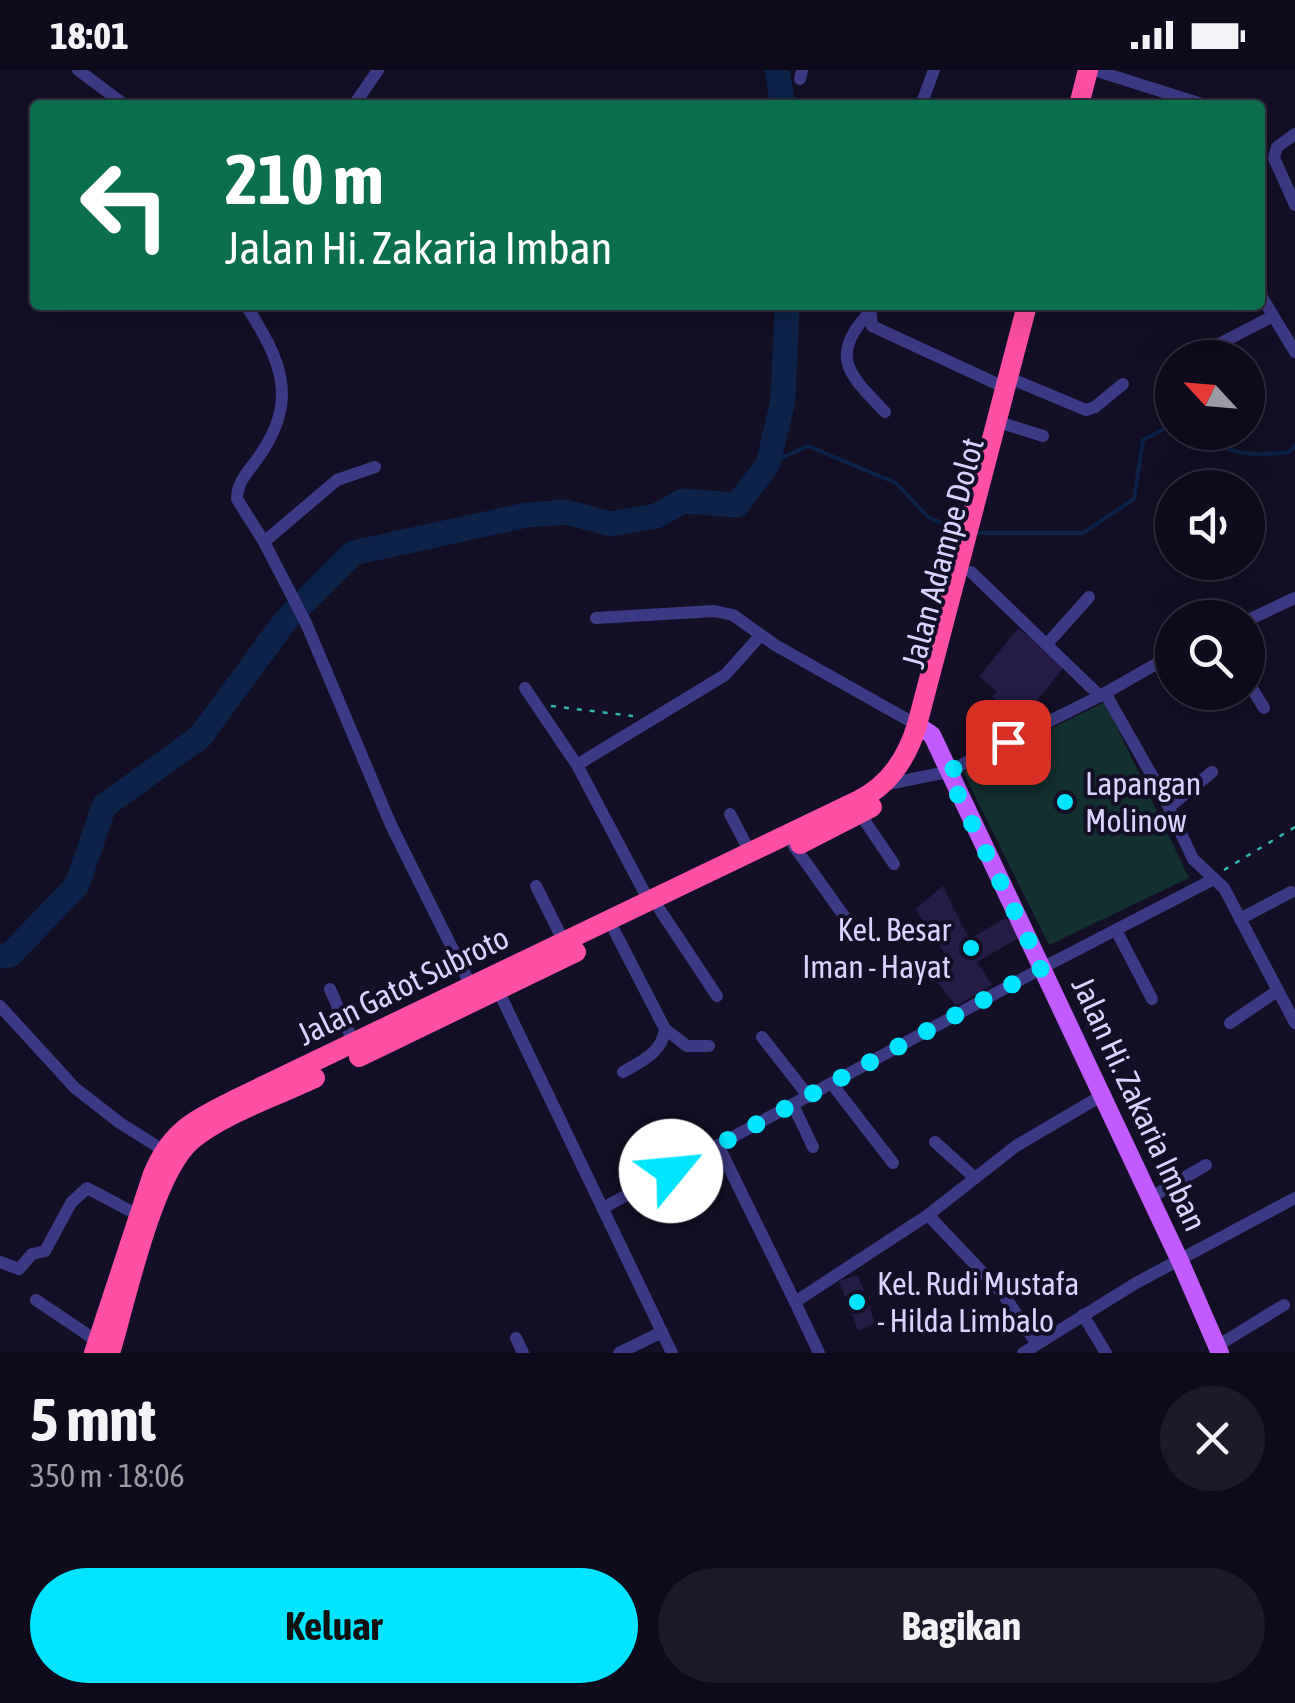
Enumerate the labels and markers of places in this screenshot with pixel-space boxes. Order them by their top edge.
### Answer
pin [966,700,1051,785]
place label: Lapangan Molinow [1085,765,1201,839]
marker: Lapangan Molinow [1054,791,1076,813]
place label: Kel. Besar Iman - Hayat [802,911,952,985]
marker: Kel. Besar Iman - Hayat [960,937,982,959]
place label: Kel. Rudi Mustafa - Hilda Limbalo [877,1265,1080,1339]
marker: Kel. Rudi Mustafa - Hilda Limbalo [846,1291,868,1313]

